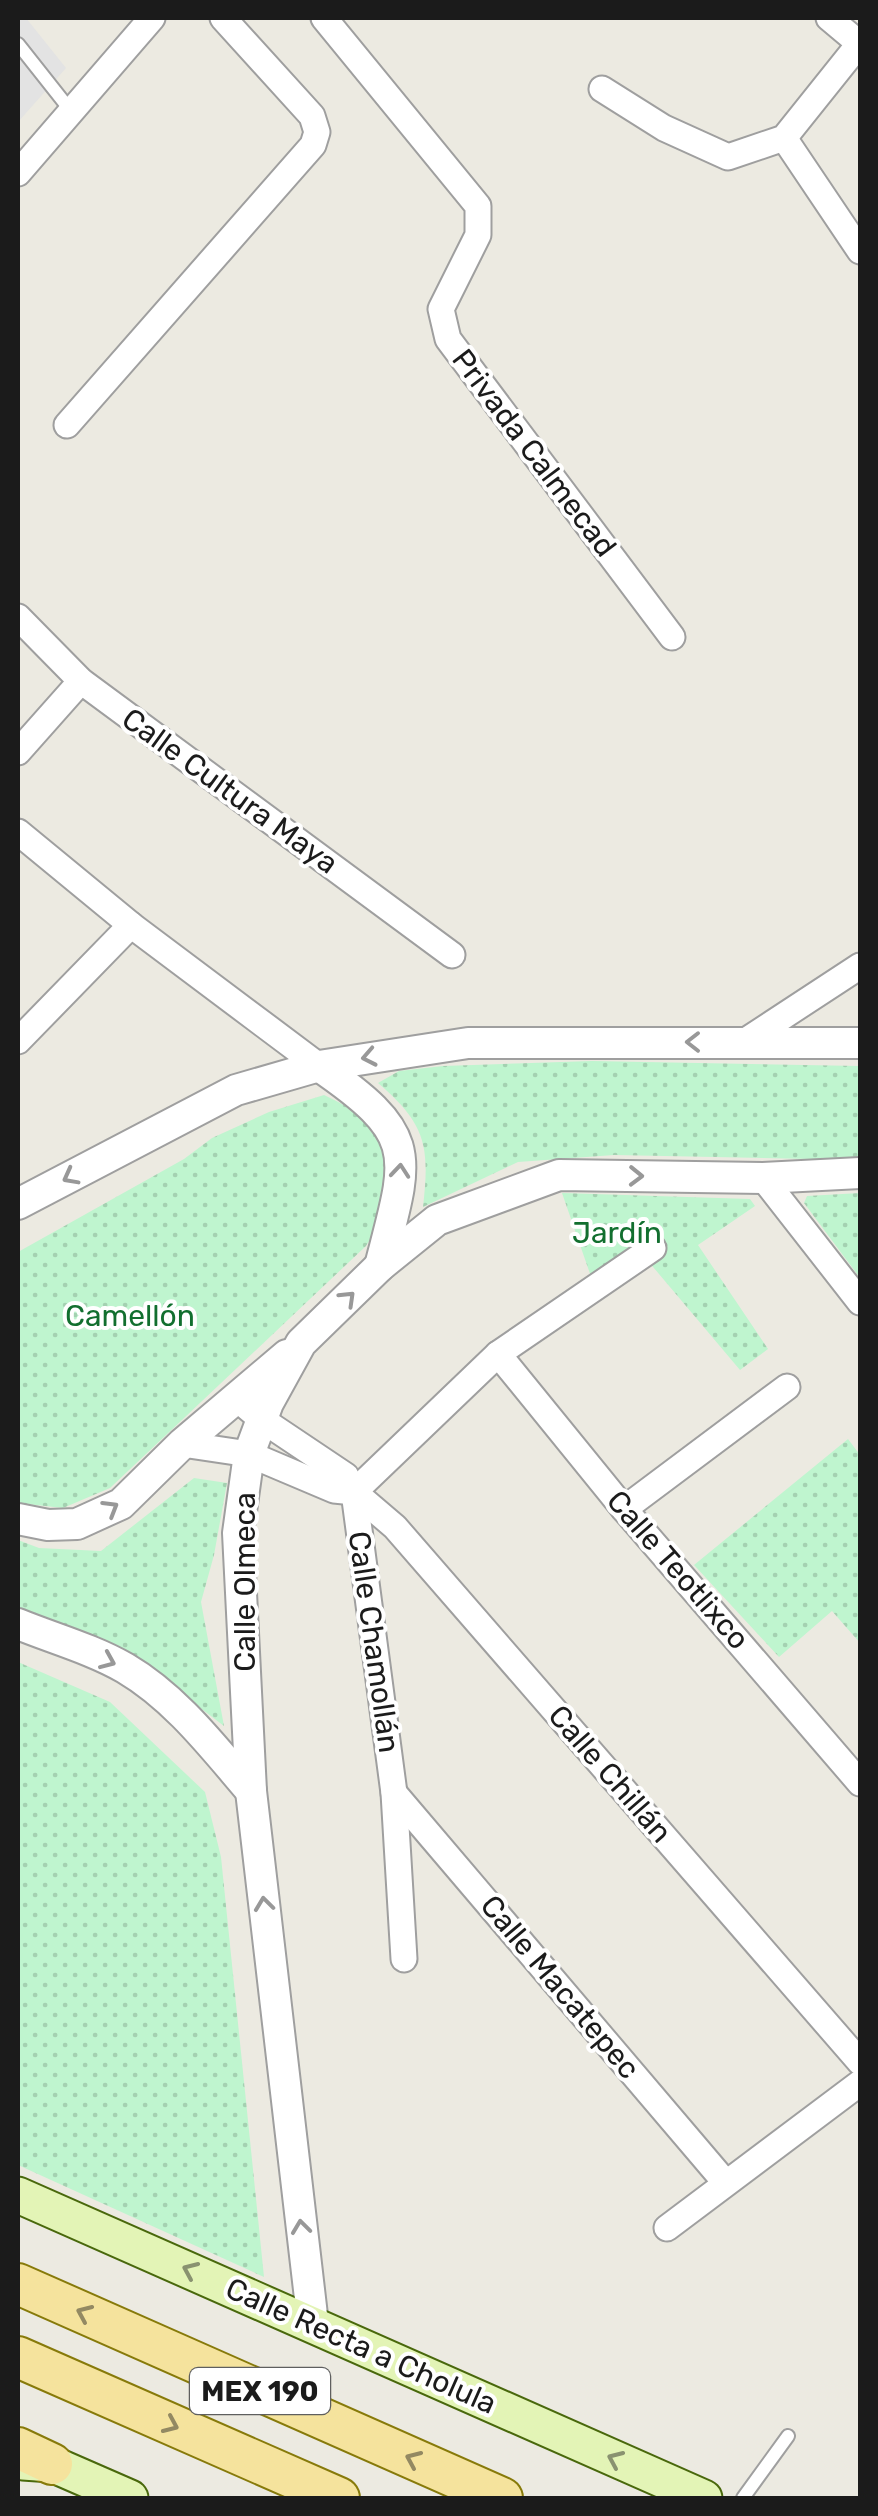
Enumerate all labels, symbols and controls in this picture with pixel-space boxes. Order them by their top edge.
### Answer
street label: Privada Calmecad [444,342,624,564]
street label: Calle Cultura Maya [115,701,345,881]
one-way arrow [685,1032,701,1053]
one-way arrow [361,1045,378,1066]
one-way arrow [388,1163,410,1179]
one-way arrow [62,1164,80,1184]
one-way arrow [628,1165,644,1187]
park label: Jardín [572,1215,662,1251]
one-way arrow [336,1291,354,1309]
park label: Camellón [65,1298,195,1334]
street label: Calle Teotlixco [599,1483,757,1657]
street label: Calle Olmeca [227,1492,263,1672]
one-way arrow [100,1501,118,1520]
street label: Calle Chamollán [341,1529,407,1755]
one-way arrow [98,1649,116,1669]
street label: Calle Chillán [541,1698,679,1850]
street label: Calle Macatepec [473,1888,647,2086]
one-way arrow [254,1896,275,1912]
one-way arrow [291,2219,312,2235]
one-way arrow [182,2262,200,2282]
street label: Calle Recta a Cholula [220,2270,502,2422]
one-way arrow [76,2306,94,2326]
road number: MEX 190 [190,2368,330,2414]
one-way arrow [161,2413,179,2433]
one-way arrow [405,2451,423,2471]
one-way arrow [607,2451,625,2471]

